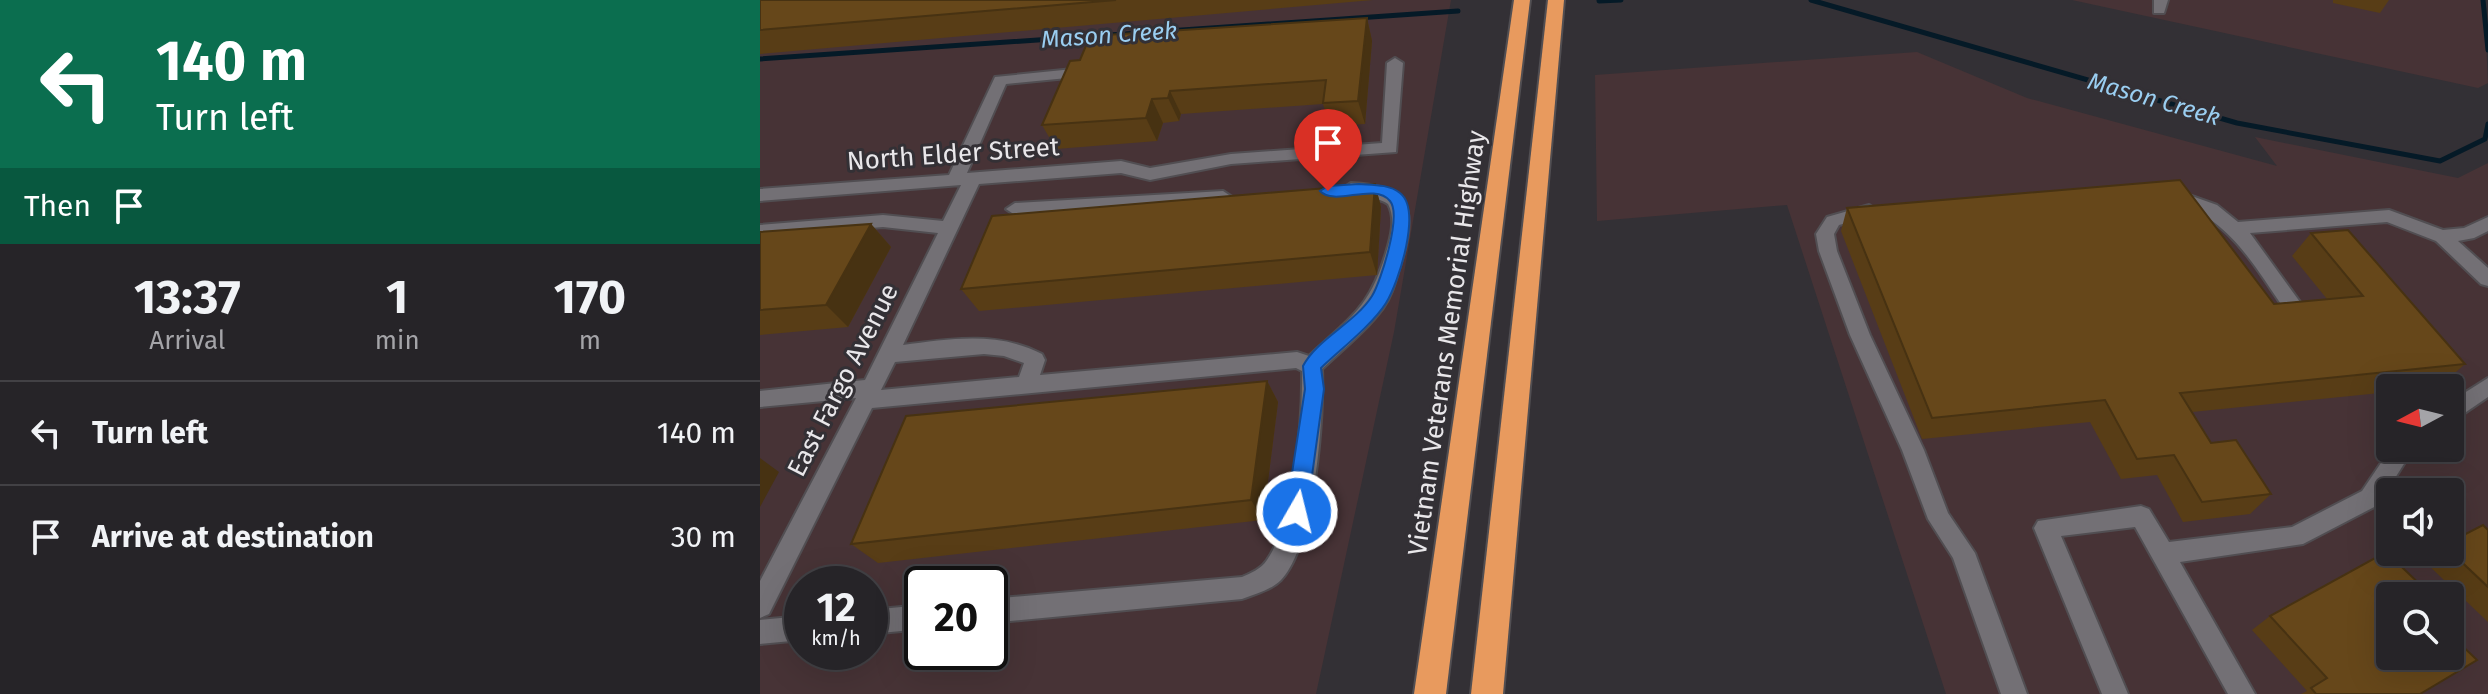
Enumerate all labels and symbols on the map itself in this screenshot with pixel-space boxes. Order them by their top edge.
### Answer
water label: Mason Creek [1040,16,1178,54]
water label: Mason Creek [2085,67,2223,131]
pin [1294,109,1362,191]
street label: Vietnam Veterans Memorial Highway [1402,128,1492,558]
street label: North Elder Street [846,131,1061,177]
street label: East Fargo Avenue [781,278,905,482]
north arrow [2376,374,2464,462]
position arrow [1255,470,1339,554]
speed limit sign: 20 [904,566,1008,670]

